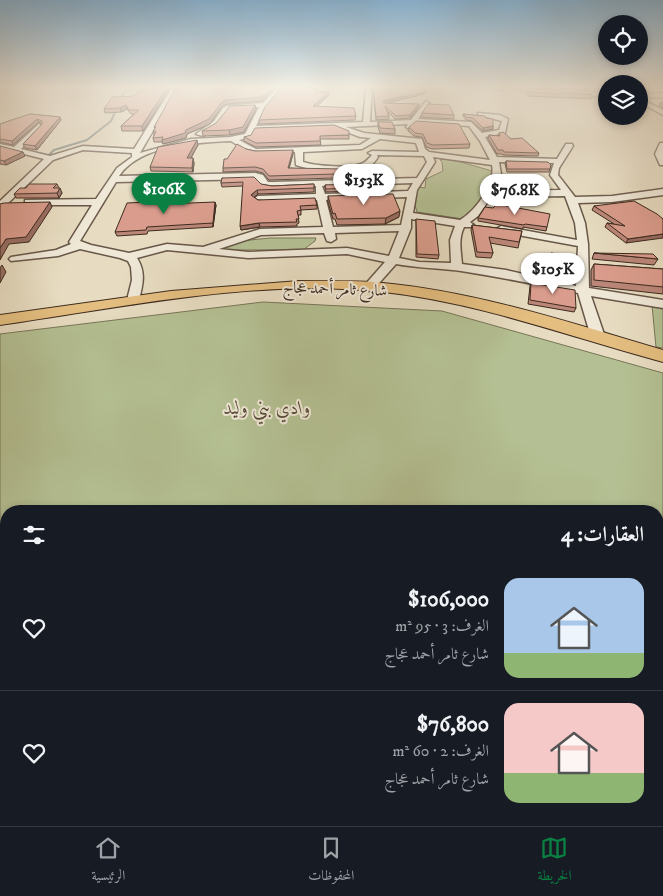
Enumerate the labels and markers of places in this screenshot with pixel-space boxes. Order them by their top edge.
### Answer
pin: $153K [329,164,399,206]
pin: $106K [129,172,199,215]
pin: $76.8K [474,174,556,216]
pin: $105K [518,252,588,295]

